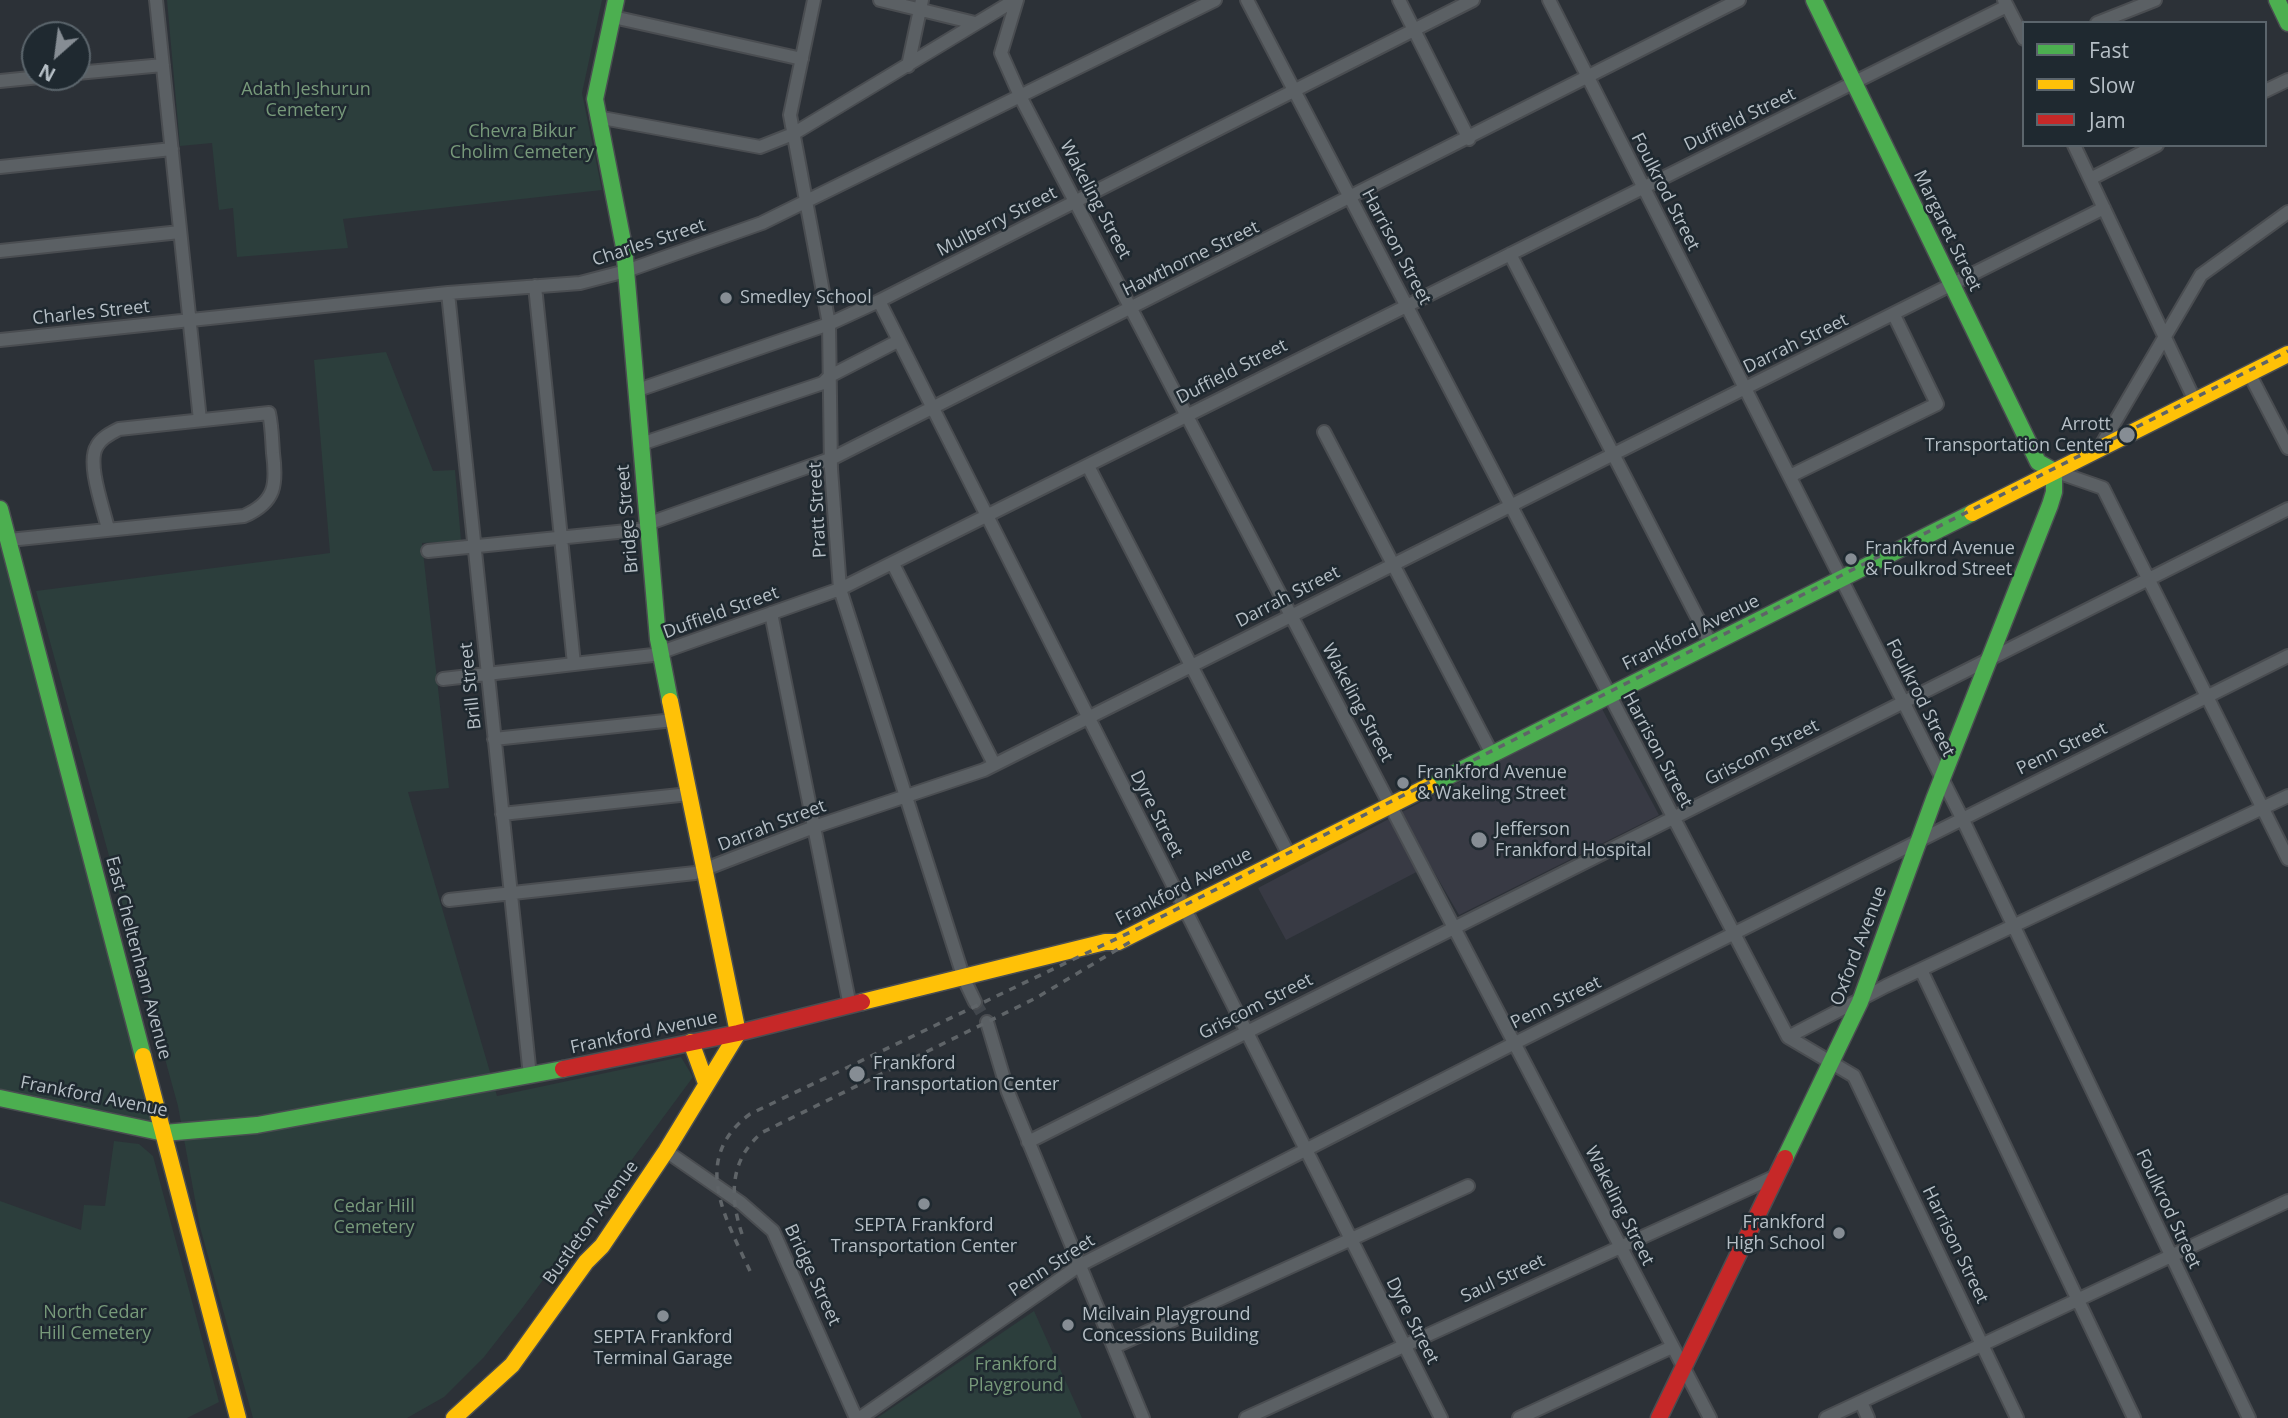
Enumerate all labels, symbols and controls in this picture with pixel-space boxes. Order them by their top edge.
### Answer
north arrow [21,21,91,91]
legend [2022,21,2267,147]
text: Fast [2089,36,2129,64]
text: N [34,58,60,88]
text: Slow [2089,71,2135,99]
park label: Adath Jeshurun Cemetery [241,79,371,122]
street label: Duffield Street [1681,84,1799,156]
text: Jam [2089,106,2126,134]
park label: Chevra Bikur Cholim Cemetery [450,121,594,164]
street label: Foulkrod Street [1626,129,1704,255]
street label: Wakeling Street [1055,137,1135,263]
street label: Margaret Street [1908,167,1986,295]
street label: Mulberry Street [933,183,1061,261]
street label: Harrison Street [1356,185,1436,309]
street label: Charles Street [590,215,708,271]
street label: Hawthorne Street [1119,217,1263,301]
place label: Smedley School [740,287,872,309]
marker: Smedley School [718,290,734,306]
street label: Charles Street [31,296,151,330]
street label: Darrah Street [1740,309,1852,379]
street label: Duffield Street [1173,335,1291,409]
place label: Arrott Transportation Center [1925,414,2111,457]
marker: Arrott Transportation Center [2117,425,2137,445]
street label: Pratt Street [805,462,831,558]
street label: Bridge Street [612,464,644,574]
place label: Frankford Avenue & Foulkrod Street [1865,538,2015,580]
marker: Frankford Avenue & Foulkrod Street [1843,551,1859,567]
street label: Darrah Street [1232,562,1344,632]
street label: Duffield Street [660,582,782,644]
street label: Frankford Avenue [1619,590,1763,676]
street label: Foulkrod Street [1881,635,1959,761]
street label: Wakeling Street [1317,640,1397,766]
street label: Brill Street [456,641,486,731]
street label: Harrison Street [1617,688,1697,812]
street label: Griscom Street [1702,715,1822,791]
street label: Penn Street [2013,718,2111,780]
place label: Frankford Avenue & Wakeling Street [1417,762,1567,804]
street label: Dyre Street [1125,767,1187,861]
marker: Frankford Avenue & Wakeling Street [1395,775,1411,791]
street label: Darrah Street [715,796,829,856]
place label: Jefferson Frankford Hospital [1495,819,1651,862]
marker: Jefferson Frankford Hospital [1469,830,1489,850]
street label: Frankford Avenue [1112,843,1256,931]
street label: East Cheltenham Avenue [100,854,176,1062]
street label: Oxford Avenue [1826,883,1892,1009]
street label: Griscom Street [1196,969,1316,1045]
street label: Penn Street [1507,972,1605,1034]
street label: Frankford Avenue [569,1007,719,1059]
place label: Frankford Transportation Center [873,1053,1059,1096]
marker: Frankford Transportation Center [847,1064,867,1084]
street label: Frankford Avenue [18,1072,170,1122]
street label: Wakeling Street [1580,1143,1658,1269]
street label: Foulkrod Street [2131,1146,2205,1272]
street label: Bustleton Avenue [539,1157,643,1289]
street label: Harrison Street [1917,1183,1993,1307]
park label: Cedar Hill Cemetery [333,1196,415,1238]
marker: SEPTA Frankford Transportation Center [916,1196,932,1212]
place label: Frankford High School [1726,1212,1825,1254]
place label: SEPTA Frankford Transportation Center [831,1215,1017,1258]
street label: Bridge Street [779,1221,845,1329]
marker: Frankford High School [1831,1225,1847,1241]
street label: Penn Street [1005,1230,1099,1302]
street label: Saul Street [1457,1250,1549,1308]
street label: Dyre Street [1381,1274,1443,1368]
park label: North Cedar Hill Cemetery [39,1302,151,1344]
place label: Mcilvain Playground Concessions Building [1082,1304,1259,1346]
marker: SEPTA Frankford Terminal Garage [655,1308,671,1324]
marker: Mcilvain Playground Concessions Building [1060,1317,1076,1333]
place label: SEPTA Frankford Terminal Garage [593,1327,733,1370]
park label: Frankford Playground [968,1354,1064,1396]

